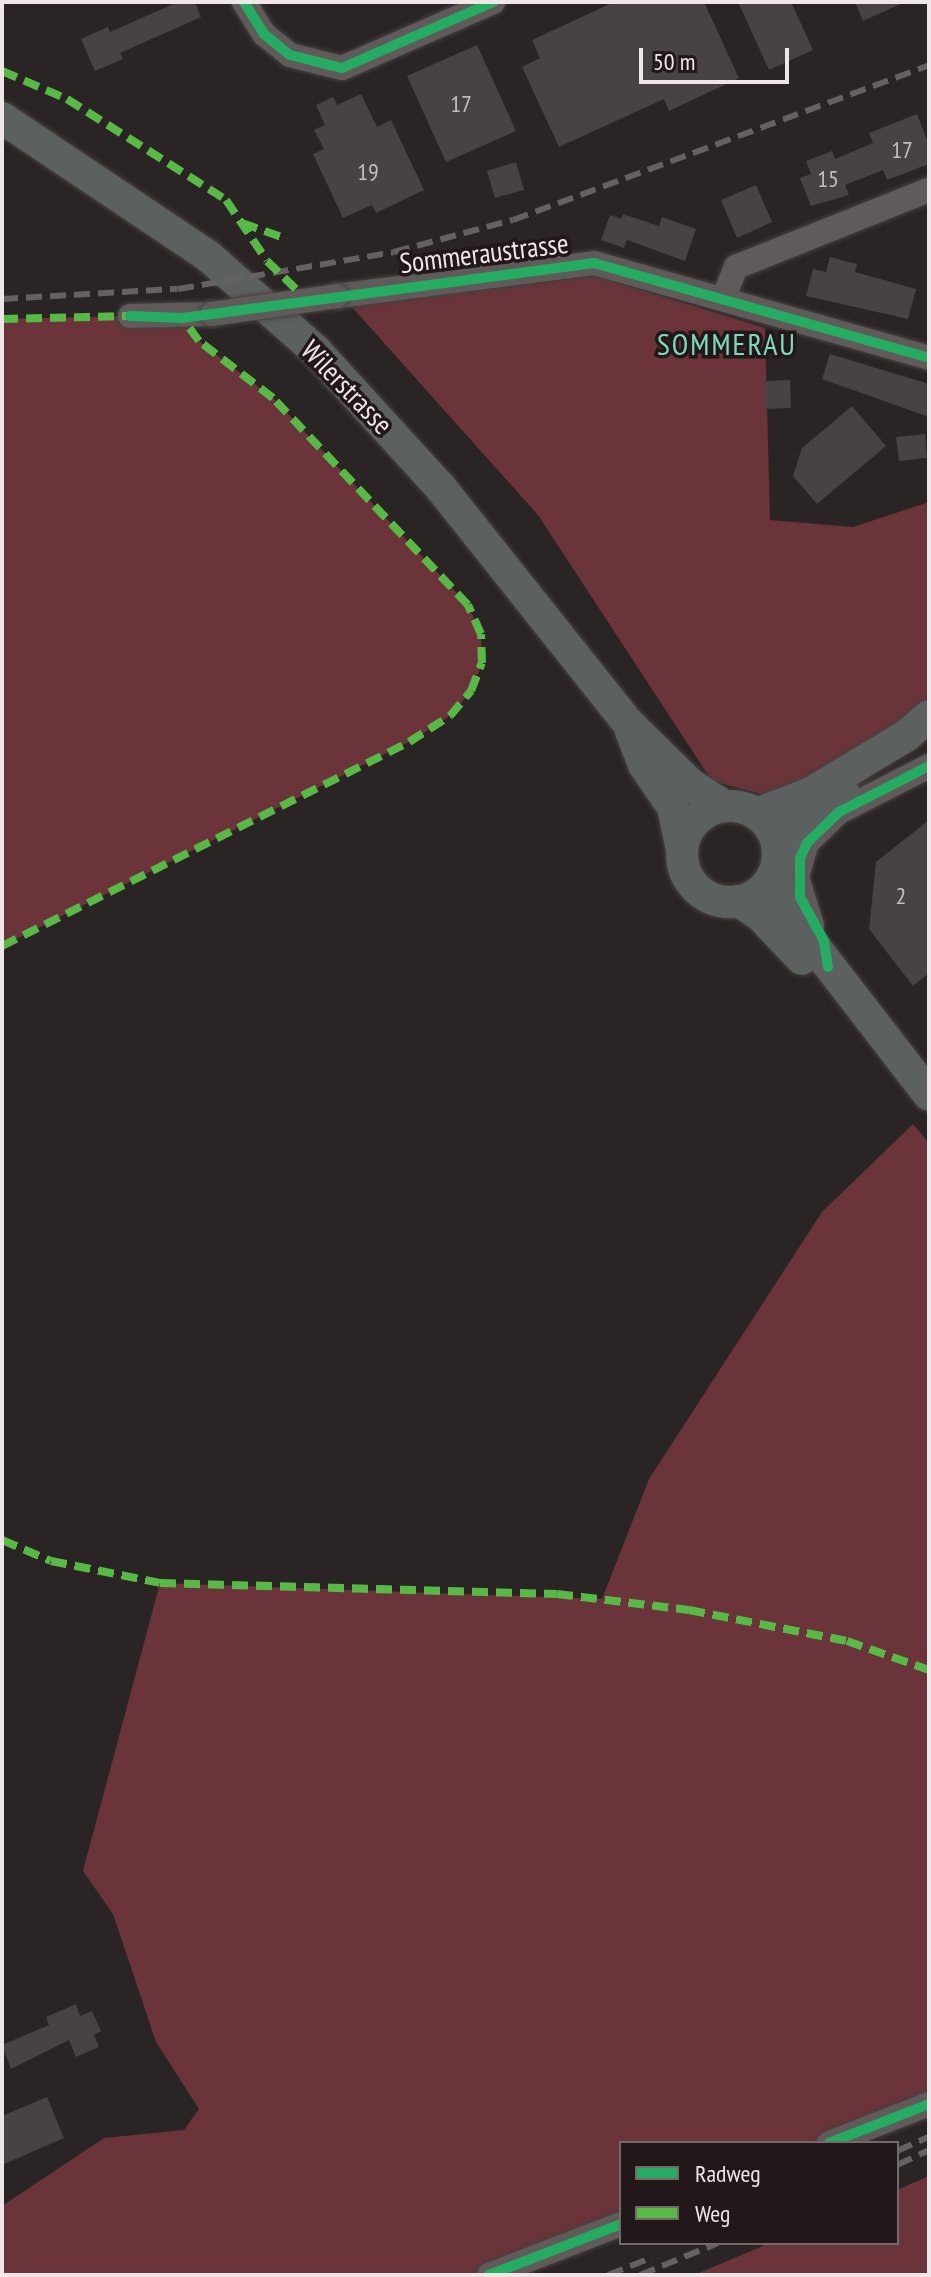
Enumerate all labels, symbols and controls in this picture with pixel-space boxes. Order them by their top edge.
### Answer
scale bar [643,32,793,82]
text: 50 m [653,46,695,77]
house number: 17 [450,90,472,118]
house number: 17 [891,136,913,164]
house number: 19 [357,158,379,186]
house number: 15 [817,165,839,193]
street label: Sommeraustrasse [398,226,570,280]
district label: SOMMERAU [657,326,797,362]
street label: Wilerstrasse [294,333,400,441]
house number: 2 [896,882,906,910]
legend [619,2141,899,2245]
text: Radweg [695,2158,761,2189]
text: Weg [695,2198,730,2229]

